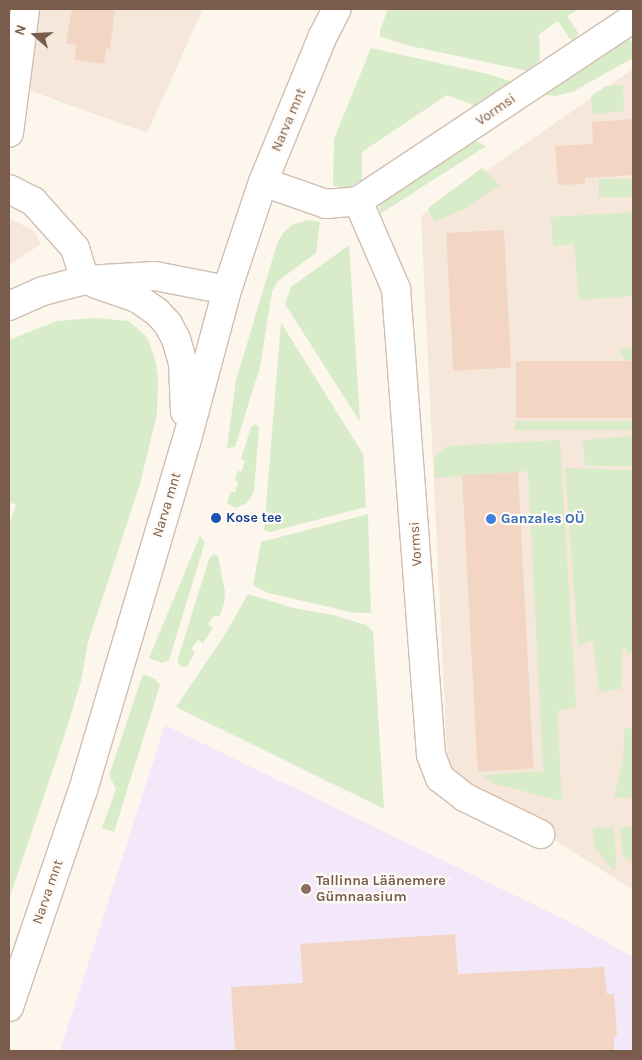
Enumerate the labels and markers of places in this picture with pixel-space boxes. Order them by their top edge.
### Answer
place label: Kose tee [226,510,282,526]
place label: Ganzales OÜ [501,511,584,527]
marker: Kose tee [210,512,222,524]
marker: Ganzales OÜ [485,513,497,525]
place label: Tallinna Läänemere Gümnaasium [316,873,446,906]
marker: Tallinna Läänemere Gümnaasium [300,883,312,895]

